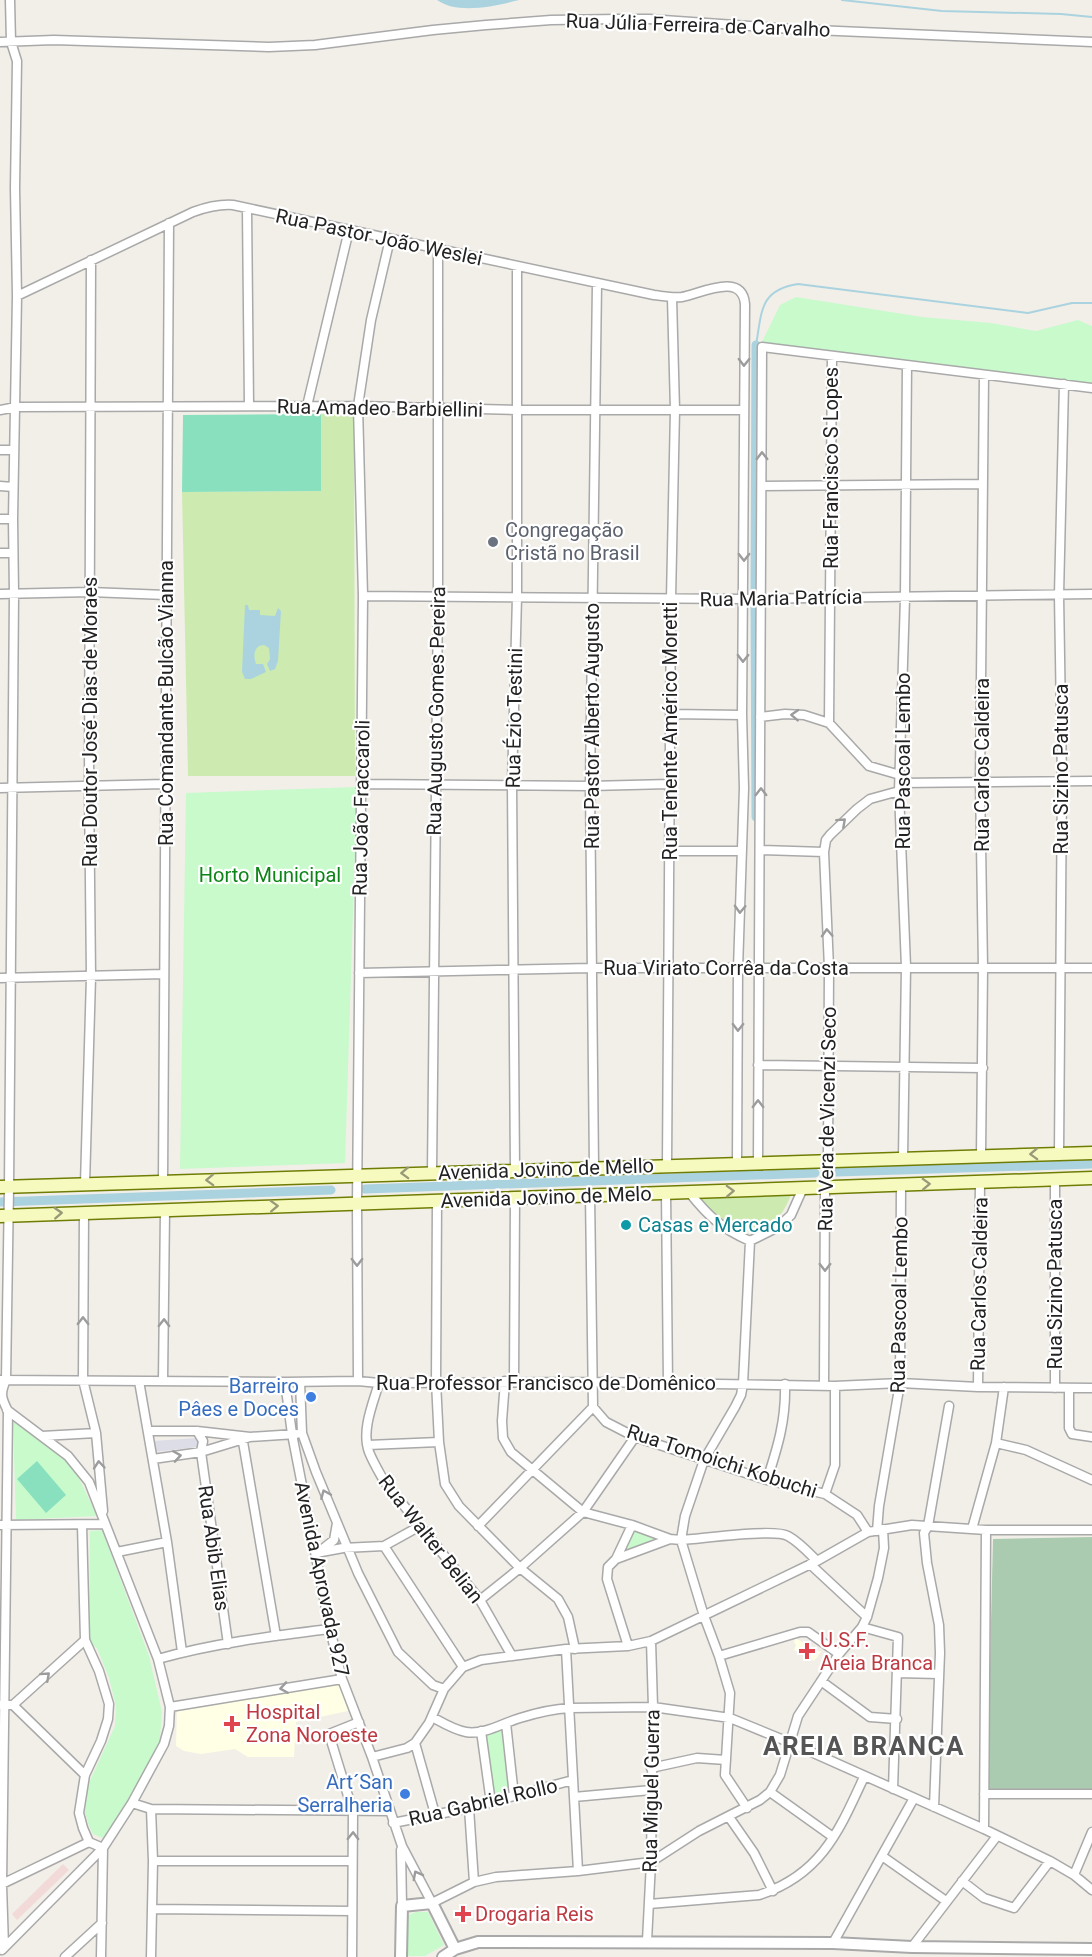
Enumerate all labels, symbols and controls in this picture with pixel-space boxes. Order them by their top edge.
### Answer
street label: Rua Júlia Ferreira de Carvalho [565,8,831,42]
street label: Rua Pastor João Weslei [273,203,485,271]
one-way arrow [738,358,750,367]
street label: Rua Francisco S Lopes [819,367,843,569]
street label: Rua Amadeo Barbiellini [277,394,483,422]
one-way arrow [756,451,768,460]
place label: Congregação Cristã no Brasil [505,518,640,565]
marker: Congregação Cristã no Brasil [486,535,500,549]
one-way arrow [738,553,750,562]
street label: Rua Comandante Bulcão Vianna [154,560,178,846]
street label: Rua Doutor José Dias de Moraes [78,577,102,867]
street label: Rua Maria Patrícia [699,585,863,611]
street label: Rua Augusto Gomes Pereira [422,586,450,836]
street label: Rua Tenente Américo Moretti [658,602,682,860]
street label: Rua Pastor Alberto Augusto [580,603,604,849]
street label: Rua Ézio Testini [501,648,527,788]
one-way arrow [737,653,749,662]
street label: Rua Pascoal Lembo [891,672,915,850]
street label: Rua Carlos Caldeira [970,678,994,852]
street label: Rua Sizino Patusca [1049,684,1073,854]
one-way arrow [791,709,800,722]
street label: Rua João Fraccaroli [347,720,375,896]
one-way arrow [754,787,767,796]
one-way arrow [836,818,846,829]
park label: Horto Municipal [199,863,341,887]
one-way arrow [734,905,746,914]
one-way arrow [821,929,834,938]
street label: Rua Viriato Corrêa da Costa [603,956,849,980]
street label: Rua Vera de Vicenzi Seco [813,1006,841,1232]
one-way arrow [732,1023,744,1032]
one-way arrow [752,1099,764,1108]
one-way arrow [1029,1148,1038,1160]
street label: Avenida Jovino de Mello [438,1153,654,1185]
one-way arrow [401,1167,410,1180]
one-way arrow [206,1174,215,1186]
one-way arrow [921,1178,930,1191]
street label: Avenida Jovino de Melo [440,1181,652,1213]
one-way arrow [725,1184,734,1197]
street label: Rua Carlos Caldeira [965,1197,993,1371]
street label: Rua Sizino Patusca [1043,1199,1067,1369]
one-way arrow [270,1200,279,1213]
one-way arrow [54,1207,63,1220]
place label: Casas e Mercado [638,1213,793,1237]
street label: Rua Pascoal Lembo [885,1216,913,1394]
marker: Casas e Mercado [619,1218,633,1232]
one-way arrow [351,1258,363,1267]
one-way arrow [819,1263,831,1272]
one-way arrow [77,1317,90,1326]
one-way arrow [157,1318,170,1327]
street label: Rua Professor Francisco de Domênico [376,1371,716,1395]
place label: Barreiro Pâes e Doces [178,1374,299,1421]
marker: Barreiro Pâes e Doces [304,1390,318,1404]
street label: Rua Tomoichi Kobuchi [624,1419,820,1503]
one-way arrow [172,1450,181,1462]
one-way arrow [93,1461,106,1470]
street label: Rua Walter Belian [374,1470,488,1608]
street label: Avenida Aprovada 927 [290,1479,354,1679]
street label: Rua Abib Elias [193,1484,235,1612]
one-way arrow [320,1489,332,1500]
place label: U.S.F. Areia Branca [820,1628,933,1675]
marker: U.S.F. Areia Branca [798,1642,816,1660]
one-way arrow [39,1672,50,1683]
one-way arrow [280,1681,290,1694]
place label: Hospital Zona Noroeste [246,1700,378,1747]
street label: Rua Miguel Guerra [638,1709,664,1873]
marker: Hospital Zona Noroeste [223,1715,241,1733]
district label: AREIA BRANCA [763,1731,965,1761]
place label: Art´San Serralheria [297,1770,393,1817]
street label: Rua Gabriel Rollo [406,1773,560,1831]
marker: Art´San Serralheria [398,1787,412,1801]
one-way arrow [347,1831,359,1840]
one-way arrow [412,1870,424,1881]
place label: Drogaria Reis [475,1902,594,1926]
marker: Drogaria Reis [456,1907,470,1921]

